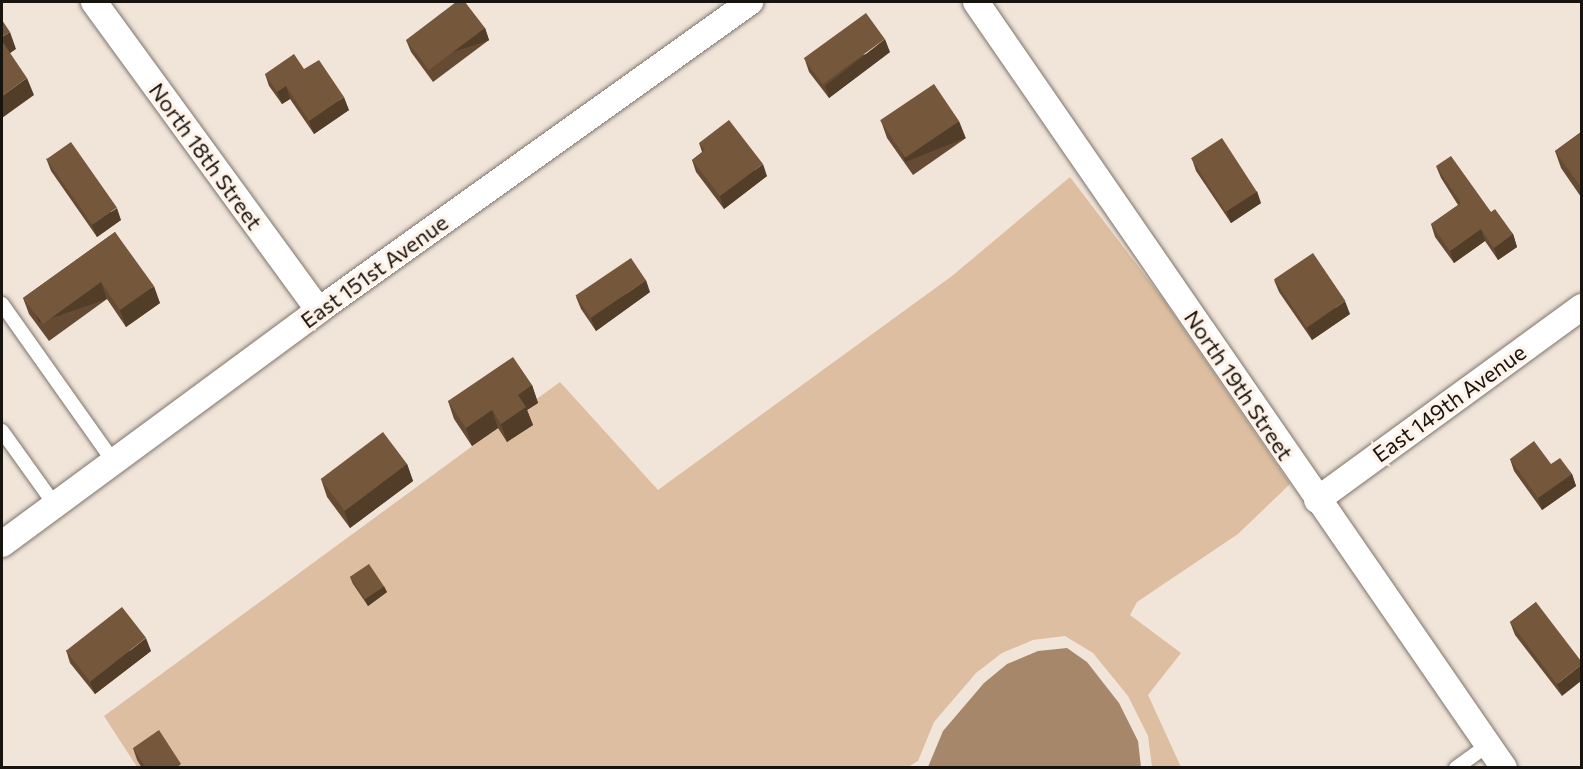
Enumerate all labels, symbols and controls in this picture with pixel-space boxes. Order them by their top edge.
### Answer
street label: North 18th Street [144,77,268,235]
street label: East 151st Avenue [295,209,453,333]
street label: North 19th Street [1179,305,1299,465]
street label: East 149th Avenue [1367,339,1531,467]

